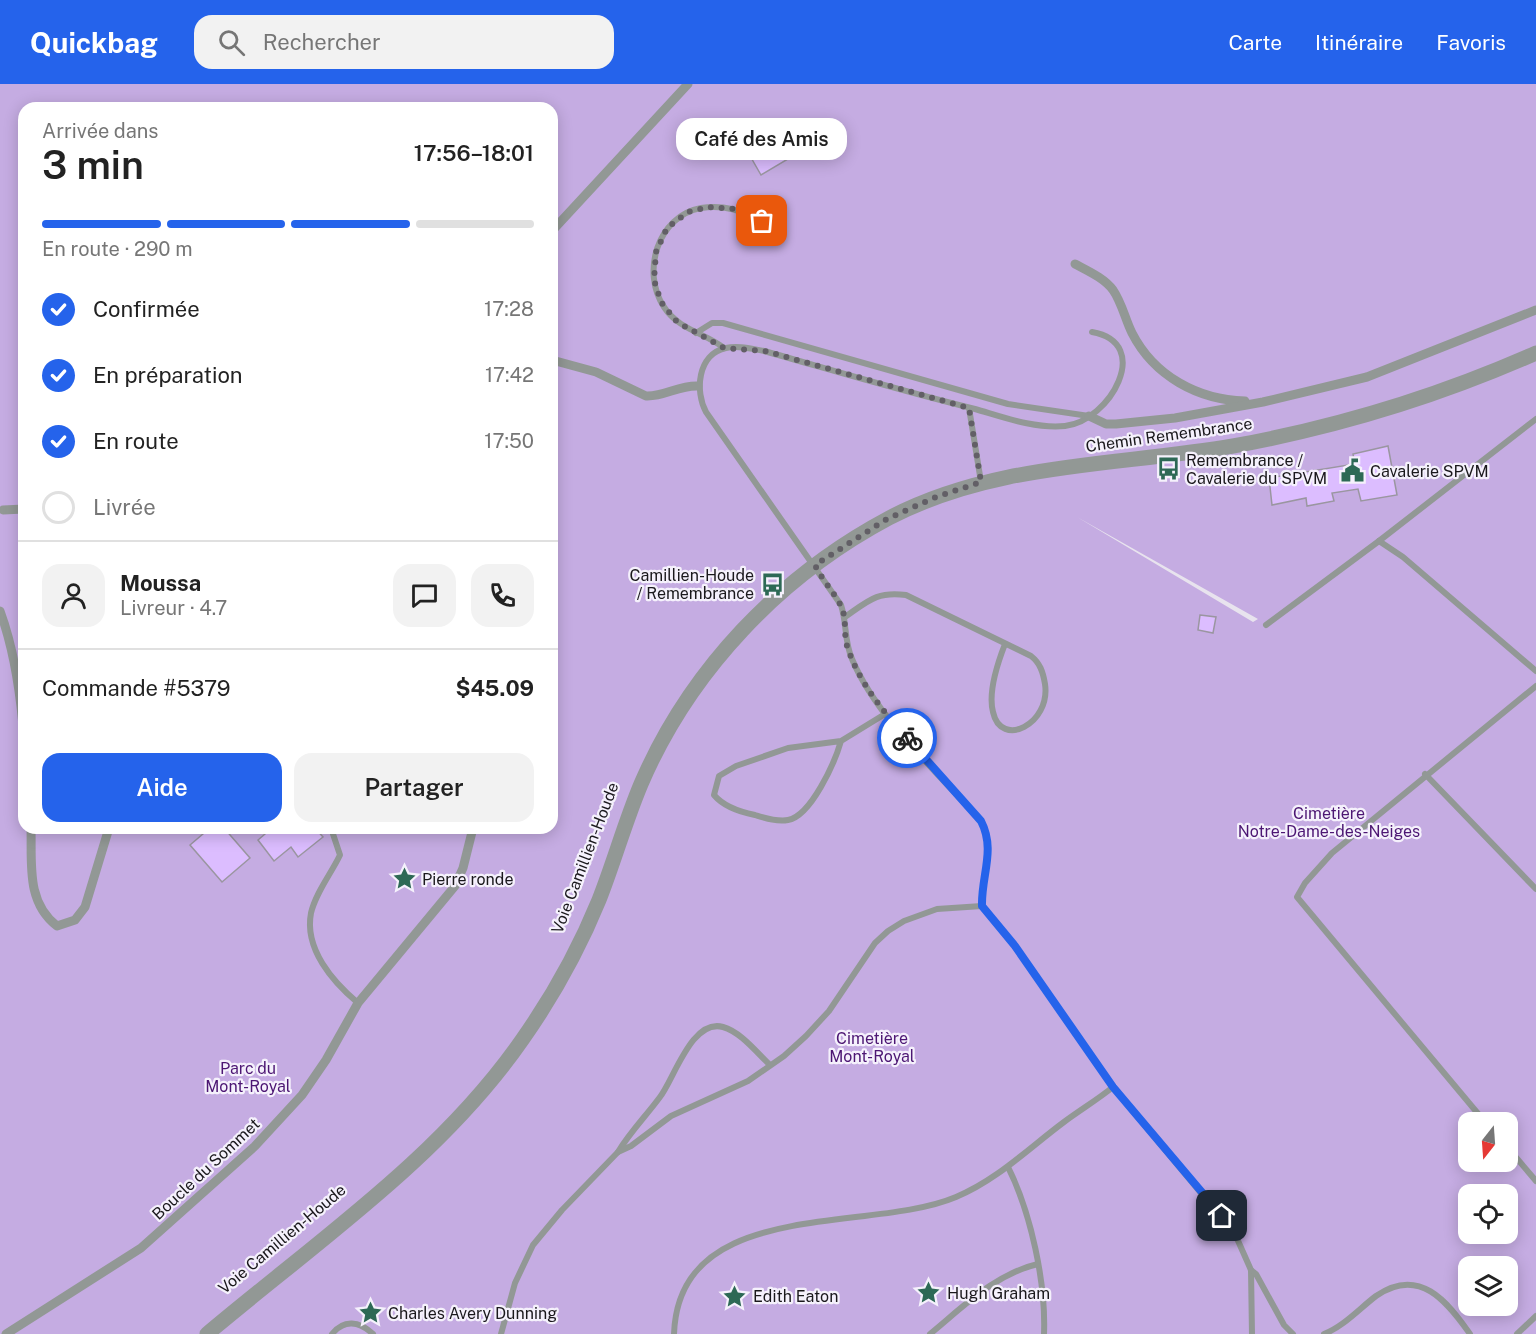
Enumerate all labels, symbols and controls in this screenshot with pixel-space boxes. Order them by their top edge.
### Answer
search box [194,15,614,69]
text: Quickbag [30,26,158,59]
icon: search [215,26,248,59]
text: Rechercher [263,29,381,55]
text: Carte [1228,30,1282,55]
text: Itinéraire [1315,30,1403,55]
text: Favoris [1436,30,1506,55]
text: Arrivée dans [42,119,158,143]
callout: Café des Amis [676,119,848,161]
text: Café des Amis [694,127,829,151]
text: 17:56–18:01 [414,140,534,166]
text: 3 min [42,142,144,188]
pin [736,195,787,246]
icon: bag [745,204,778,237]
text: En route · 290 m [42,237,193,261]
icon: check [42,293,75,326]
text: Confirmée [93,296,200,322]
text: 17:28 [484,297,534,321]
icon: check [42,359,75,392]
text: En préparation [93,362,243,388]
text: 17:42 [485,363,534,387]
street label: Chemin Remembrance [1084,414,1254,456]
icon: check [42,425,75,458]
text: En route [93,428,179,454]
text: 17:50 [484,429,534,453]
place label: Remembrance / Cavalerie du SPVM [1186,451,1327,488]
bus stop icon: Remembrance / Cavalerie du SPVM [1155,456,1181,482]
public building icon: Cavalerie SPVM [1339,458,1365,484]
place label: Cavalerie SPVM [1370,462,1489,481]
text: Livrée [93,494,156,520]
button: person [42,564,105,627]
button: chat [393,564,456,627]
button: phone [471,564,534,627]
place label: Camillien-Houde / Remembrance [630,566,754,603]
text: Moussa [120,570,201,596]
bus stop icon: Camillien-Houde / Remembrance [759,571,785,597]
text: Livreur · 4.7 [120,596,227,620]
text: Commande #5379 [42,675,231,701]
text: $45.09 [455,675,534,701]
courier [877,708,937,768]
icon: bike [891,722,924,755]
button: Aide [42,753,282,822]
button: Partager [294,753,534,822]
street label: Voie Camillien-Houde [547,780,623,936]
park label: Cimetière Notre-Dame-des-Neiges [1238,804,1420,841]
place icon: Pierre ronde [391,866,417,892]
place label: Pierre ronde [422,870,513,889]
park label: Cimetière Mont-Royal [829,1029,915,1066]
park label: Parc du Mont-Royal [205,1059,291,1096]
north arrow [1458,1112,1518,1172]
map controls [1458,1112,1518,1316]
street label: Boucle du Sommet [148,1114,264,1224]
street label: Voie Camillien-Houde [214,1180,350,1298]
button: locate [1458,1184,1518,1244]
pin [1196,1190,1247,1241]
icon: home [1205,1199,1238,1232]
button: layers [1458,1256,1518,1316]
place icon: Hugh Graham [916,1280,942,1306]
place icon: Edith Eaton [722,1283,748,1309]
place label: Hugh Graham [947,1284,1050,1303]
place label: Edith Eaton [753,1287,838,1306]
place icon: Charles Avery Dunning [357,1300,383,1326]
place label: Charles Avery Dunning [388,1304,557,1323]

